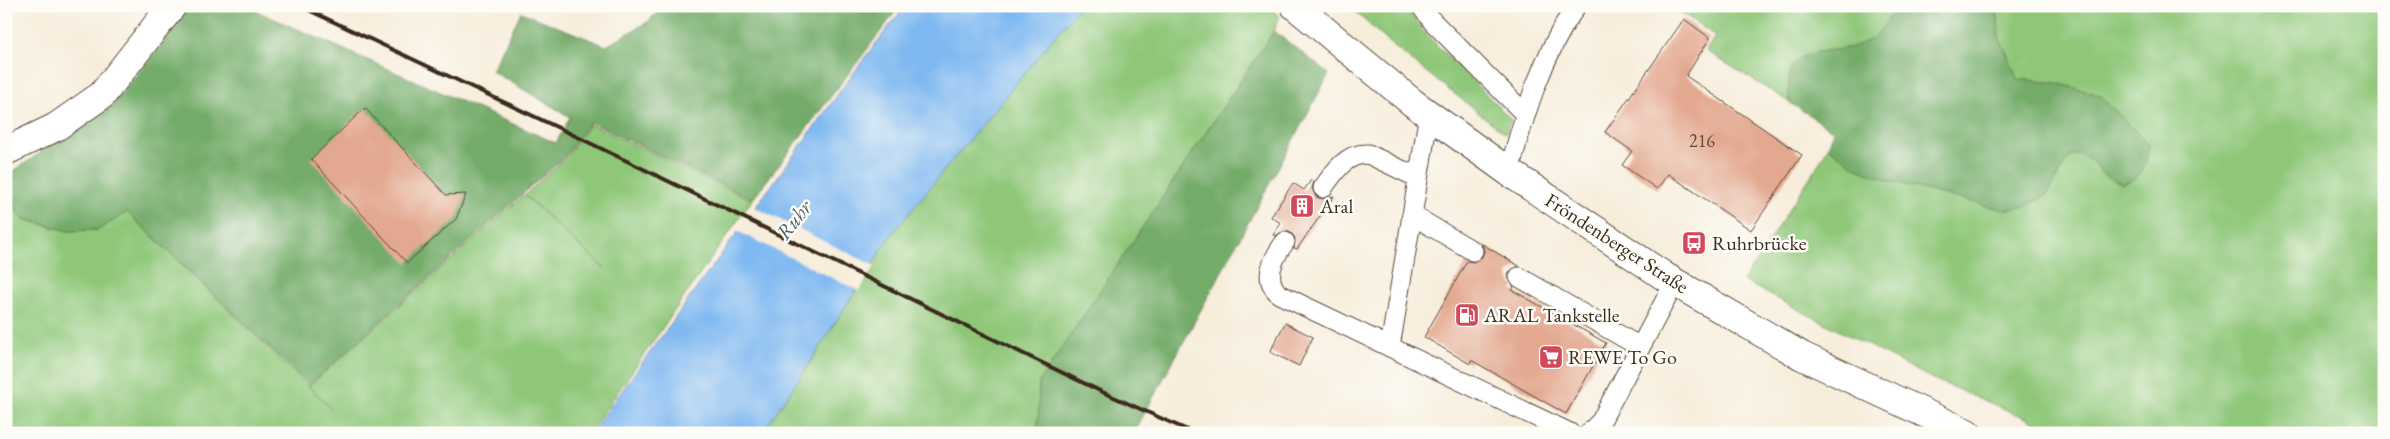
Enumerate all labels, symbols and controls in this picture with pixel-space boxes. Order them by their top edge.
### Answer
house number: 216 [1689,129,1715,152]
street label: Fröndenberger Straße [1540,187,1694,299]
building icon: Aral [1289,193,1315,219]
place label: Aral [1319,193,1354,219]
water label: Ruhr [770,194,818,245]
bus stop icon: Ruhrbrücke [1681,230,1707,256]
place label: Ruhrbrücke [1712,230,1807,256]
fuel station icon: ARAL Tankstelle [1454,302,1480,328]
place label: ARAL Tankstelle [1483,302,1620,328]
supermarket icon: REWE To Go [1538,344,1564,370]
place label: REWE To Go [1568,344,1677,370]

